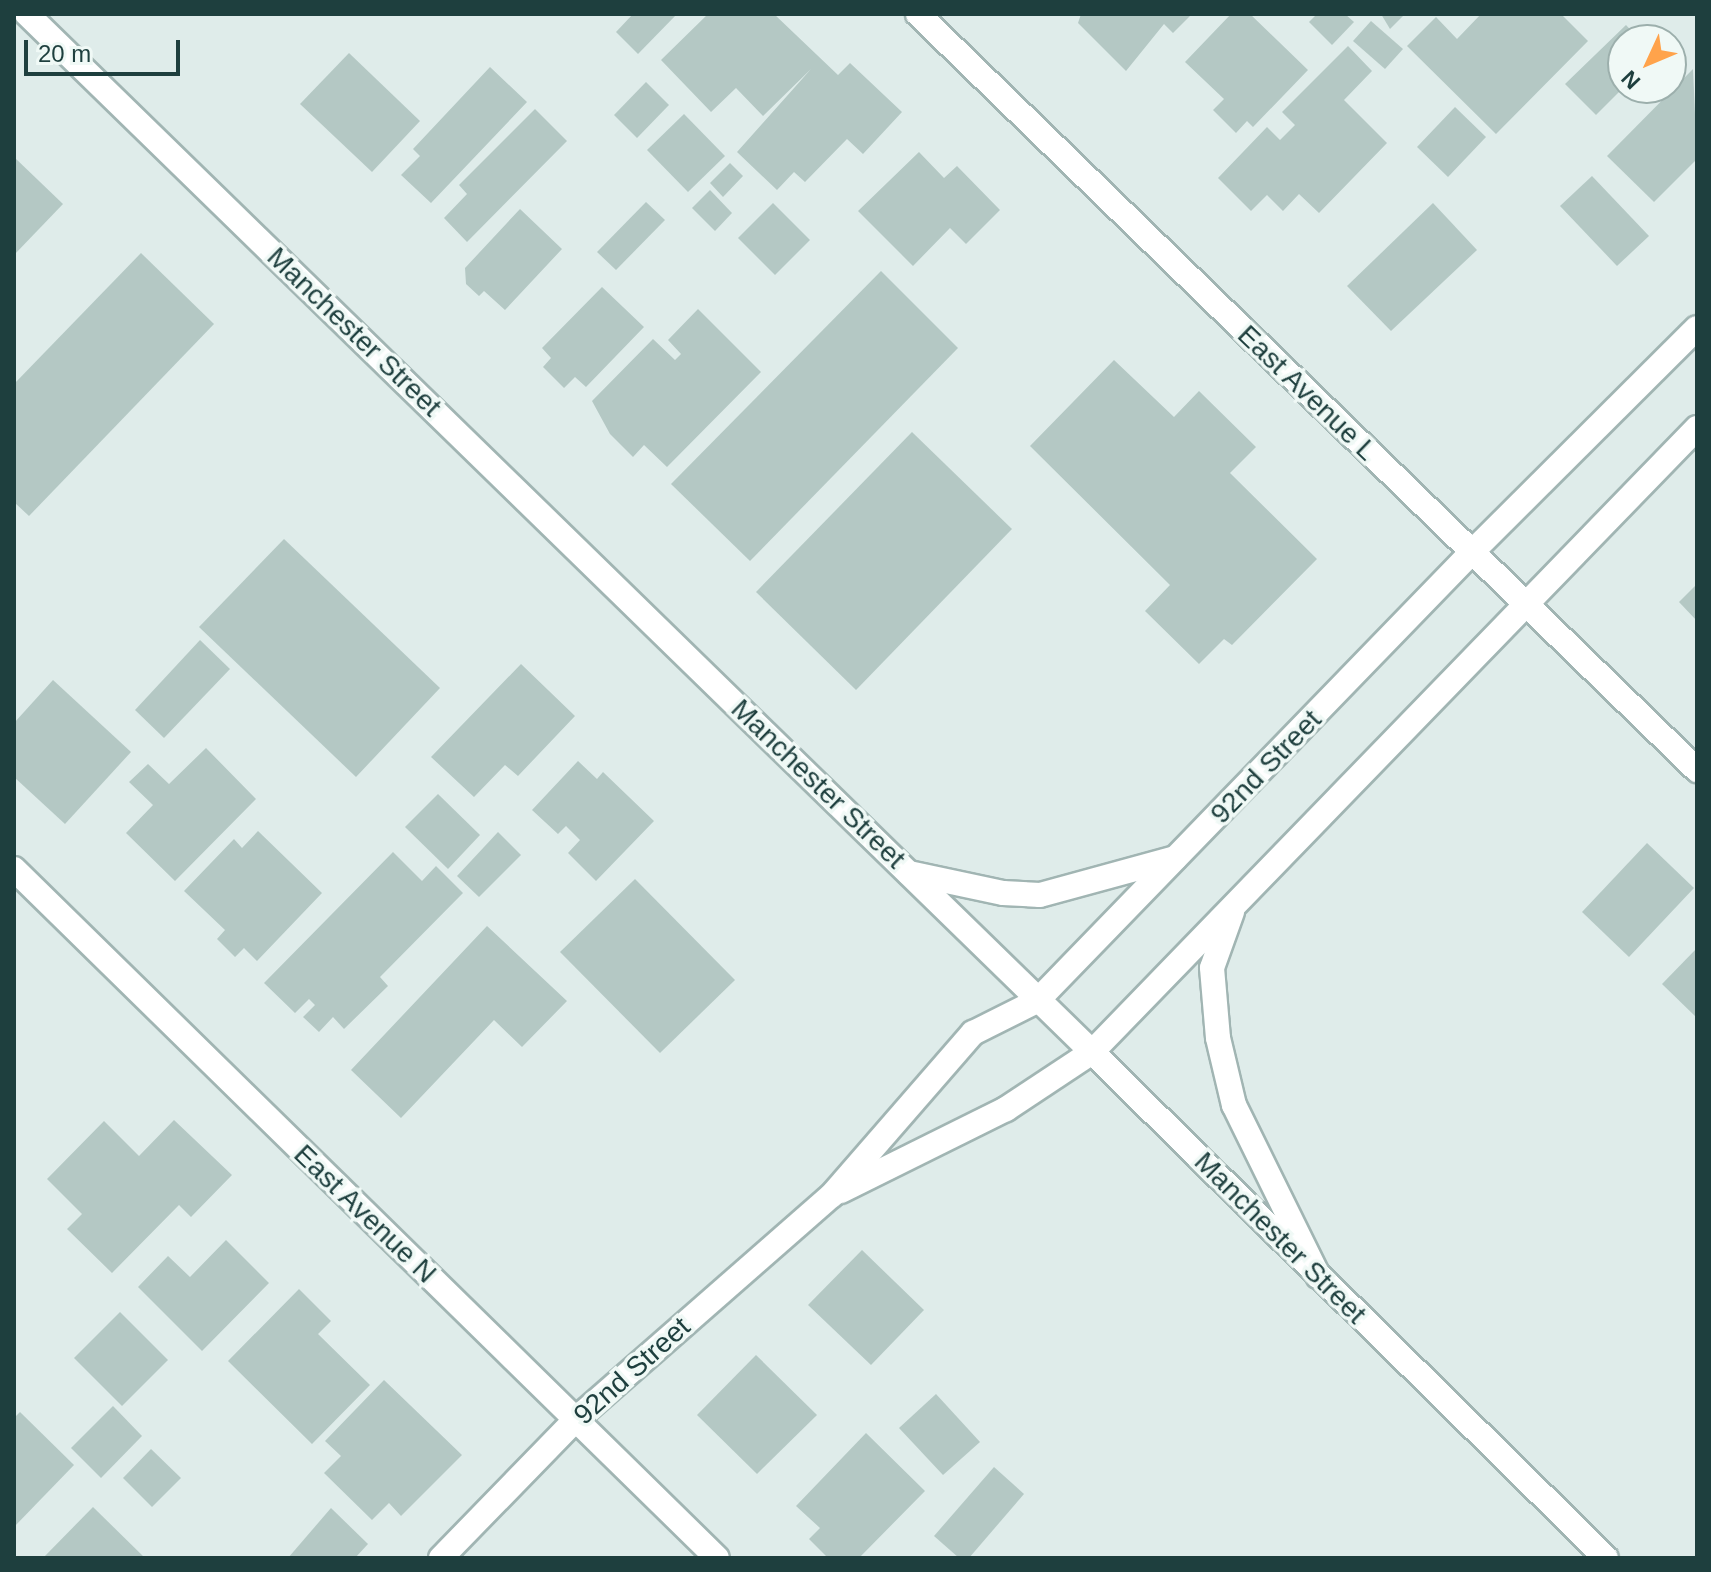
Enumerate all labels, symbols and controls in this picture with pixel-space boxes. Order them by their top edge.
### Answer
scale bar [28,24,184,74]
north arrow [1607,24,1687,104]
text: 20 m [38,40,91,67]
text: N [1616,65,1645,94]
street label: Manchester Street [260,240,448,424]
street label: East Avenue L [1230,318,1384,468]
street label: Manchester Street [724,692,912,876]
street label: 92nd Street [1204,703,1328,831]
street label: East Avenue N [286,1137,444,1291]
street label: Manchester Street [1187,1145,1373,1331]
street label: 92nd Street [567,1310,697,1432]

